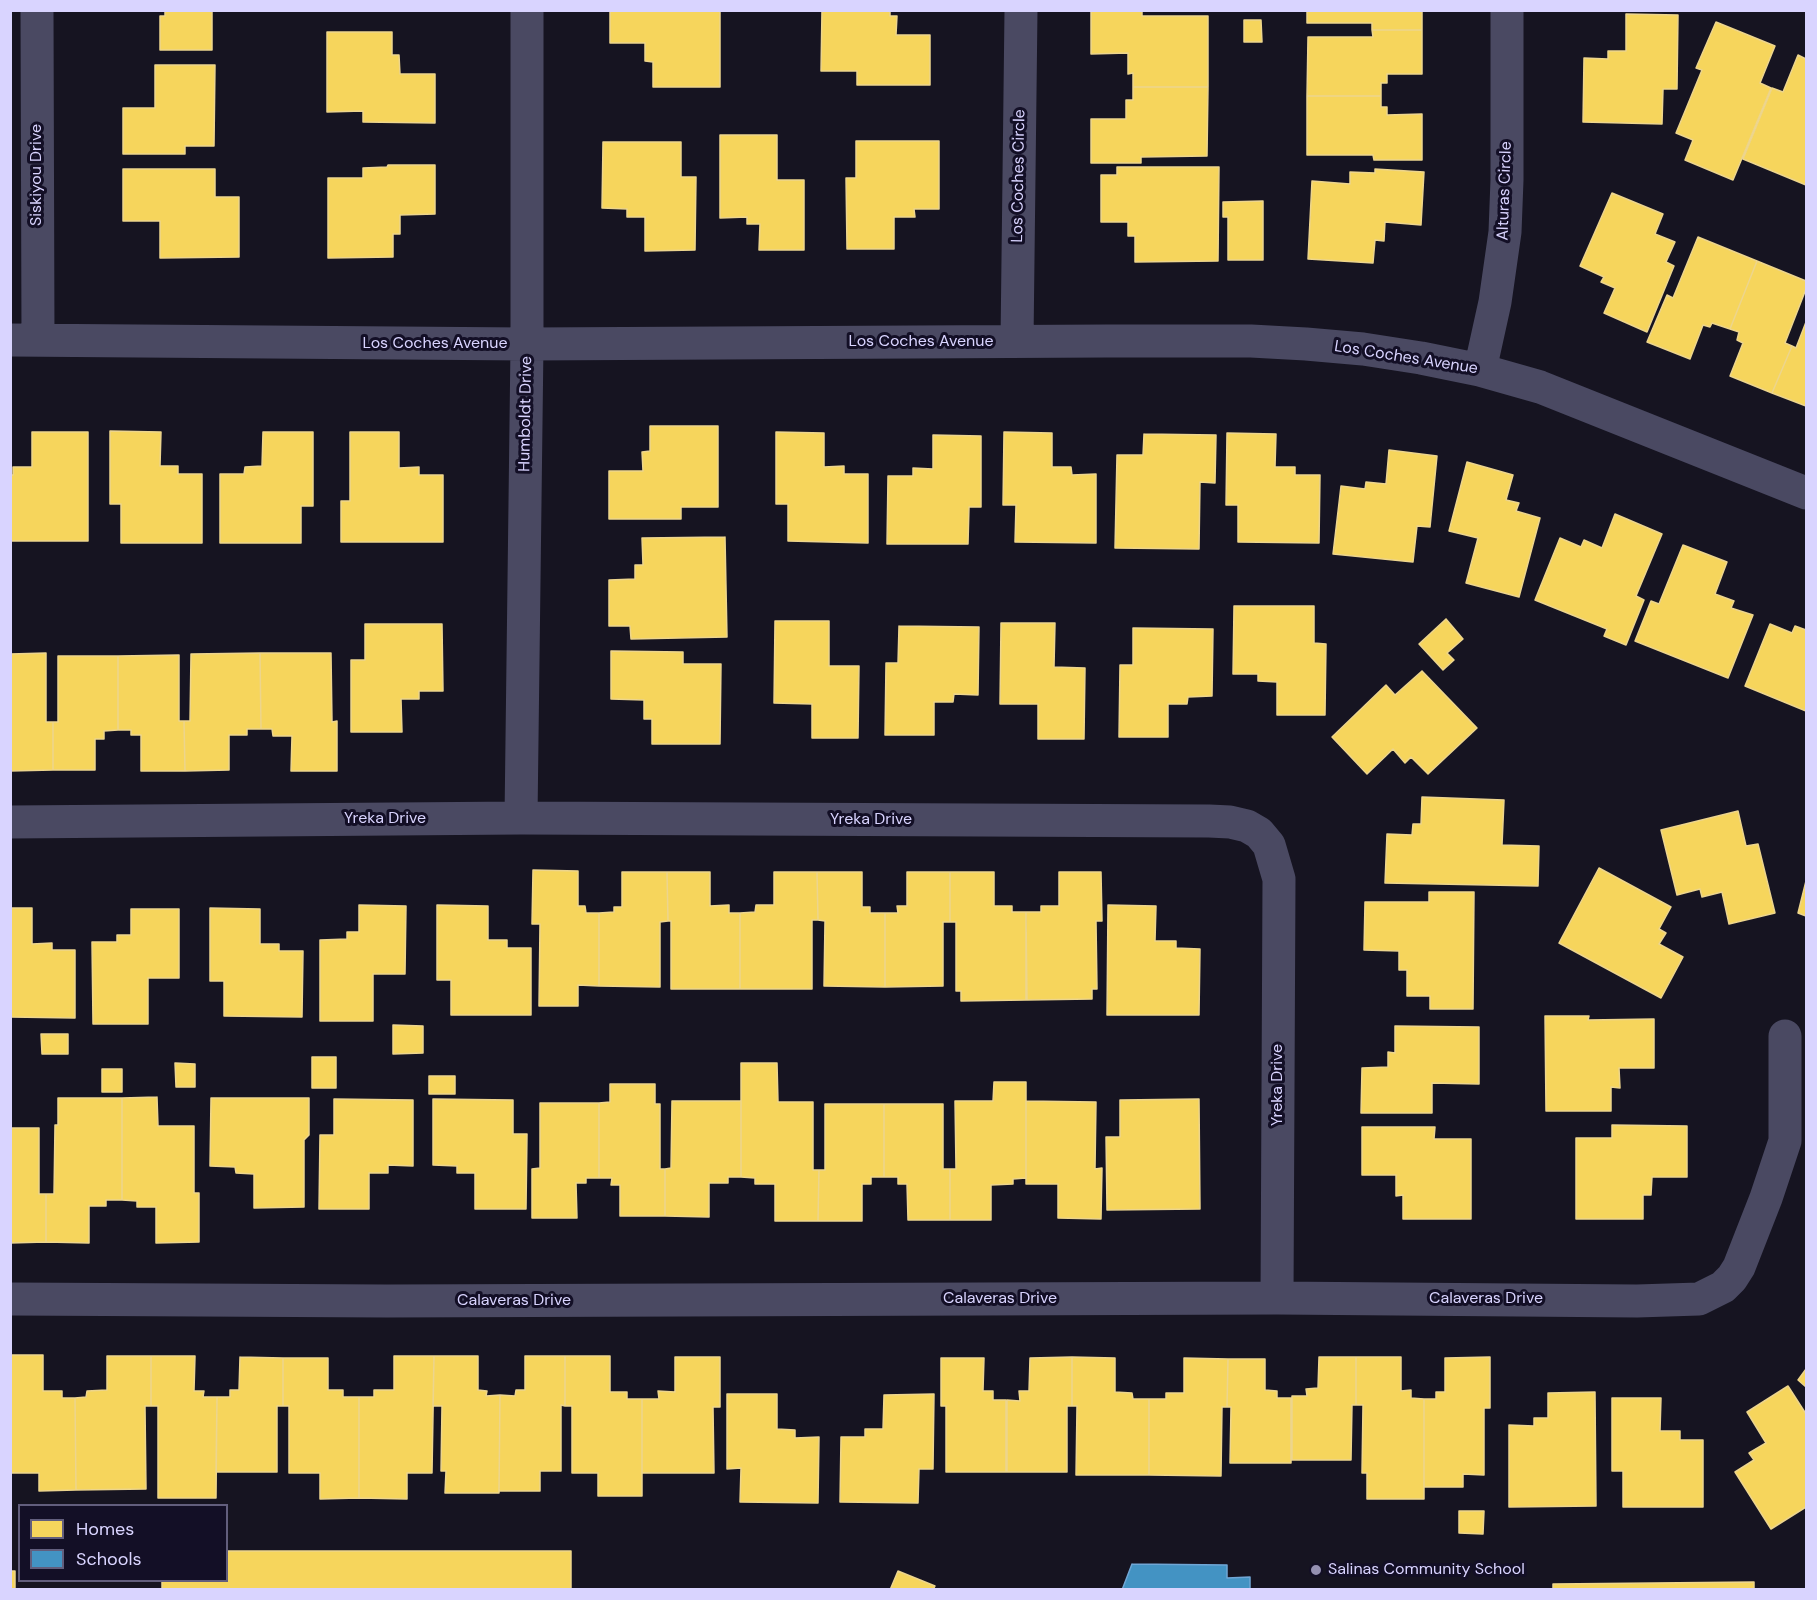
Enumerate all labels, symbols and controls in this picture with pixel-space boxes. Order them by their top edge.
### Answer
street label: Los Coches Circle [1008,109,1030,243]
street label: Siskiyou Drive [27,124,47,226]
street label: Alturas Circle [1494,141,1516,241]
street label: Los Coches Avenue [849,332,993,352]
street label: Los Coches Avenue [363,334,507,354]
street label: Los Coches Avenue [1333,337,1479,379]
street label: Humboldt Drive [515,356,537,472]
street label: Yreka Drive [344,809,426,829]
street label: Yreka Drive [830,810,912,830]
street label: Yreka Drive [1268,1044,1288,1126]
street label: Calaveras Drive [943,1289,1057,1309]
street label: Calaveras Drive [1429,1289,1543,1309]
street label: Calaveras Drive [457,1291,571,1311]
legend [18,1504,228,1582]
text: Homes [76,1517,134,1541]
text: Schools [76,1547,141,1571]
place label: Salinas Community School [1328,1560,1525,1580]
marker: Salinas Community School [1309,1563,1323,1577]

